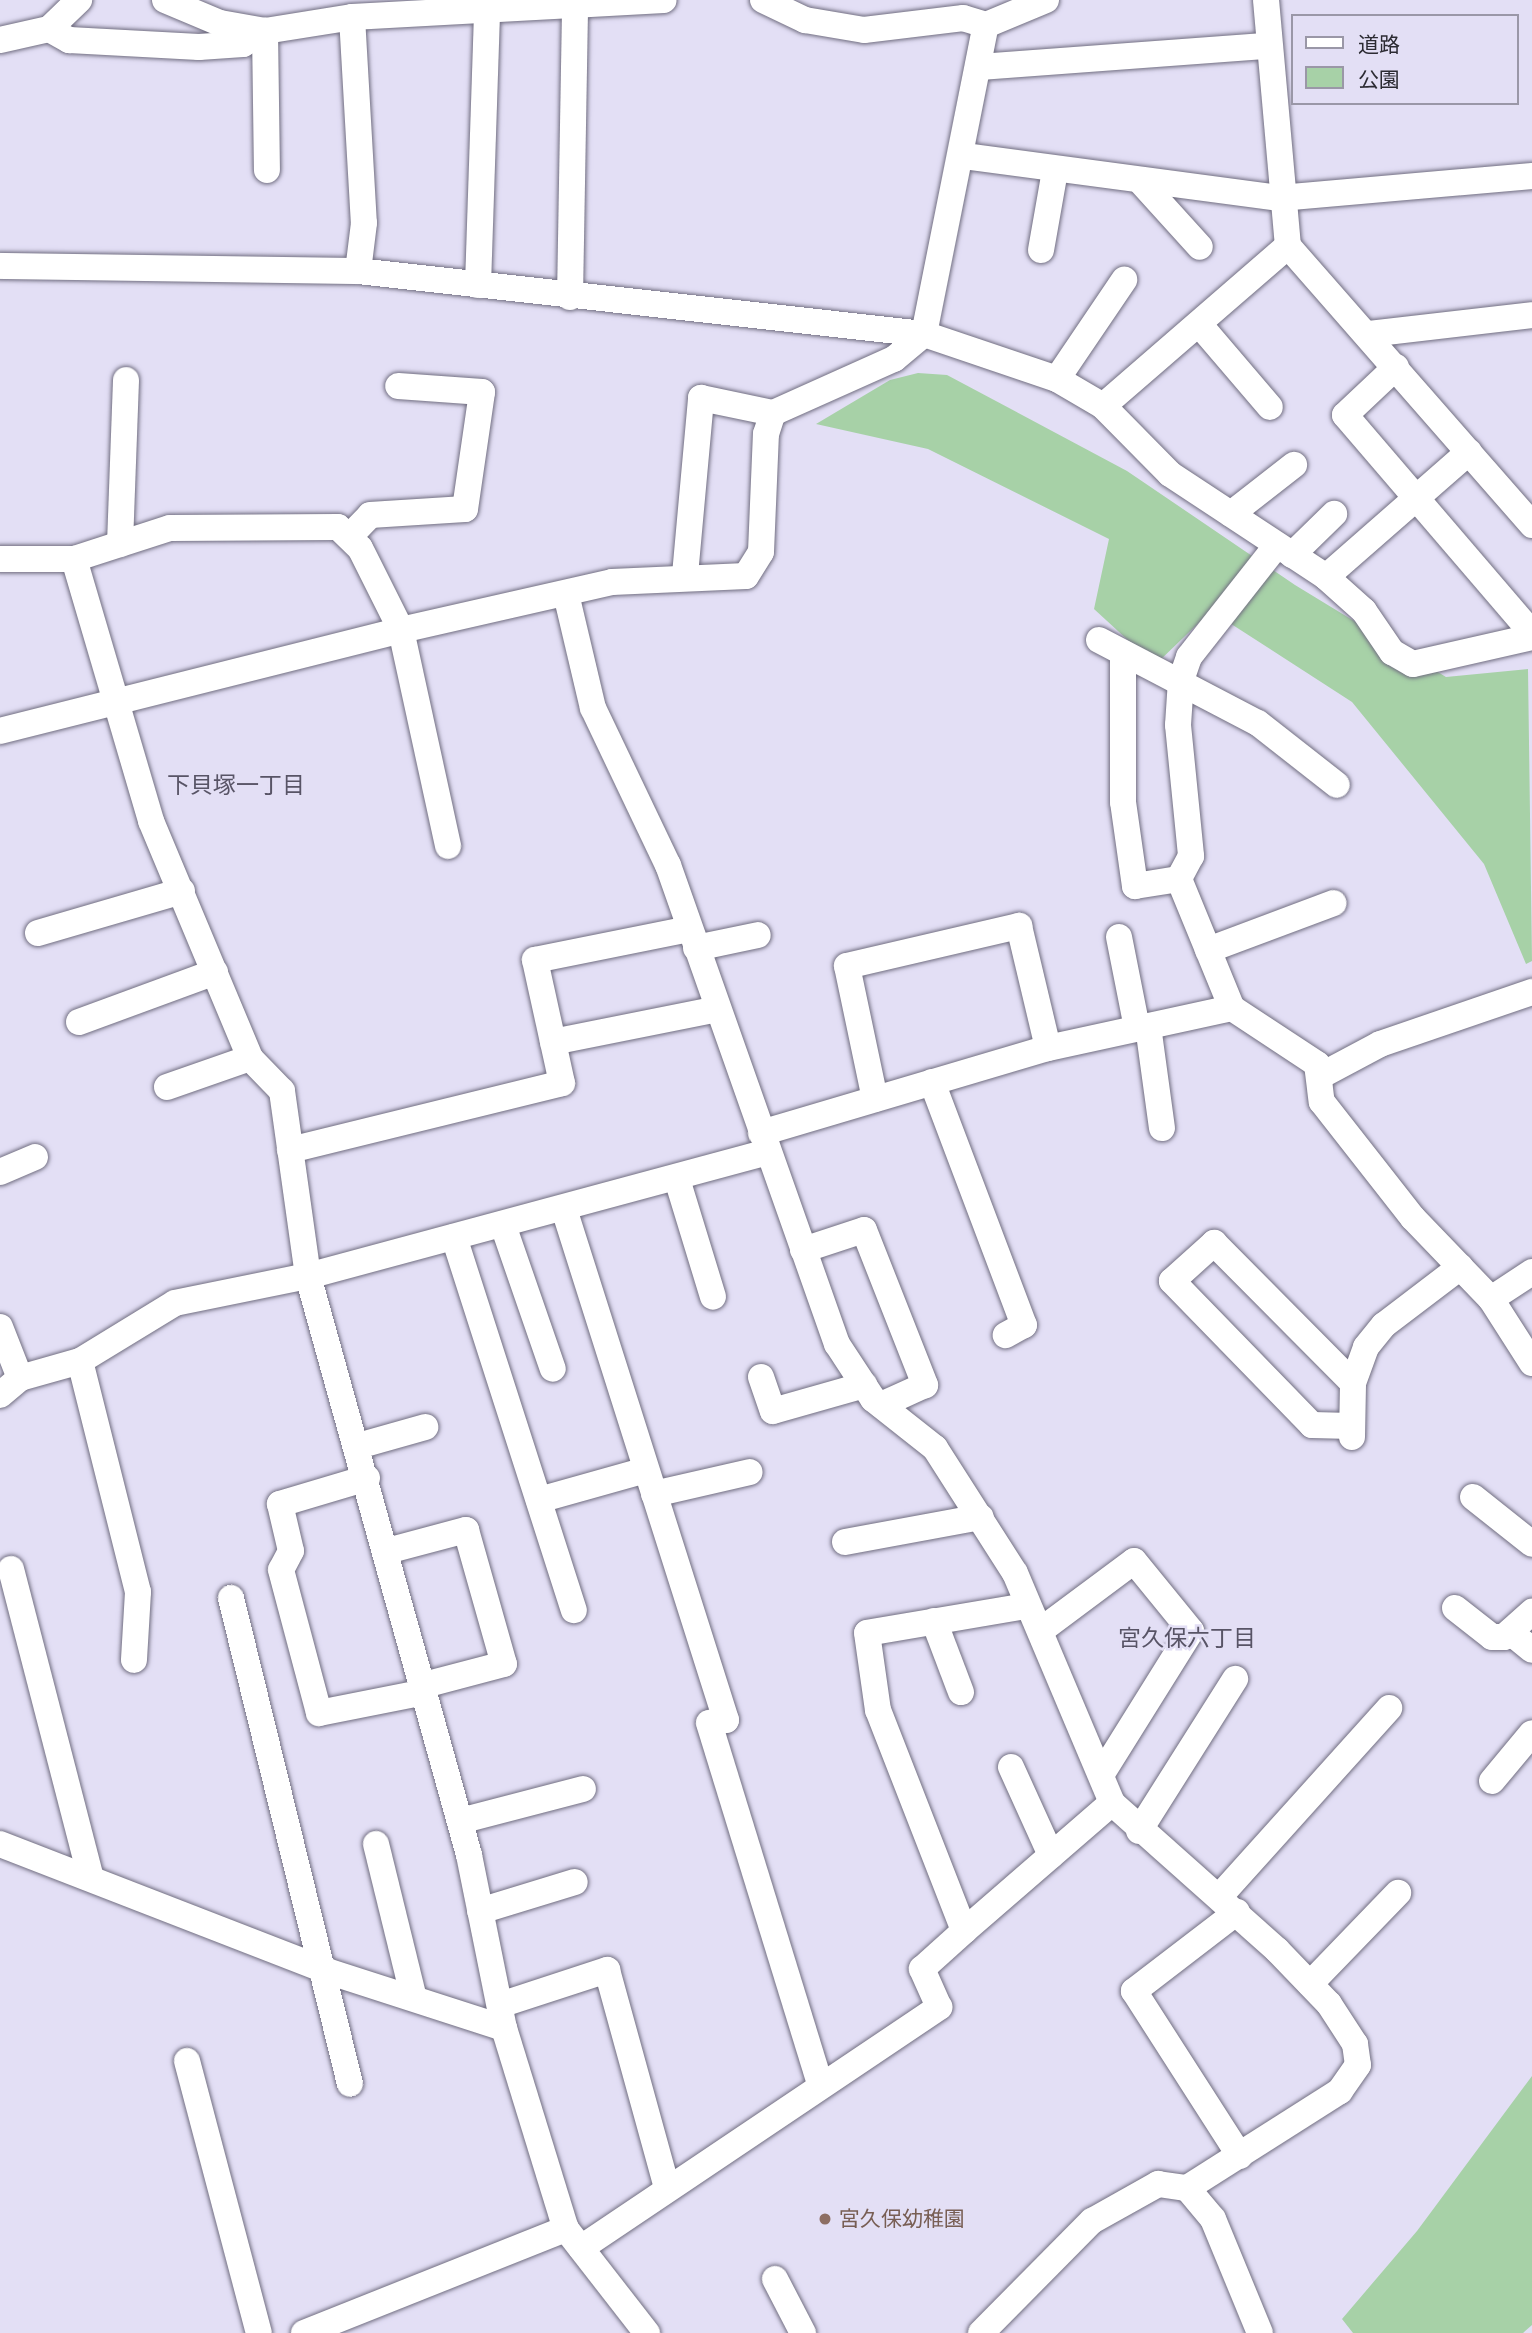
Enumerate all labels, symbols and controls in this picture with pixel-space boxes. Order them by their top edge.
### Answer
legend [1290,14,1518,105]
text: 道路 [1358,32,1400,58]
text: 公園 [1358,67,1400,93]
district label: 下貝塚一丁目 [167,771,305,799]
district label: 宮久保六丁目 [1118,1624,1256,1652]
place label: 宮久保幼稚園 [839,2206,965,2232]
marker: 宮久保幼稚園 [817,2211,833,2227]

